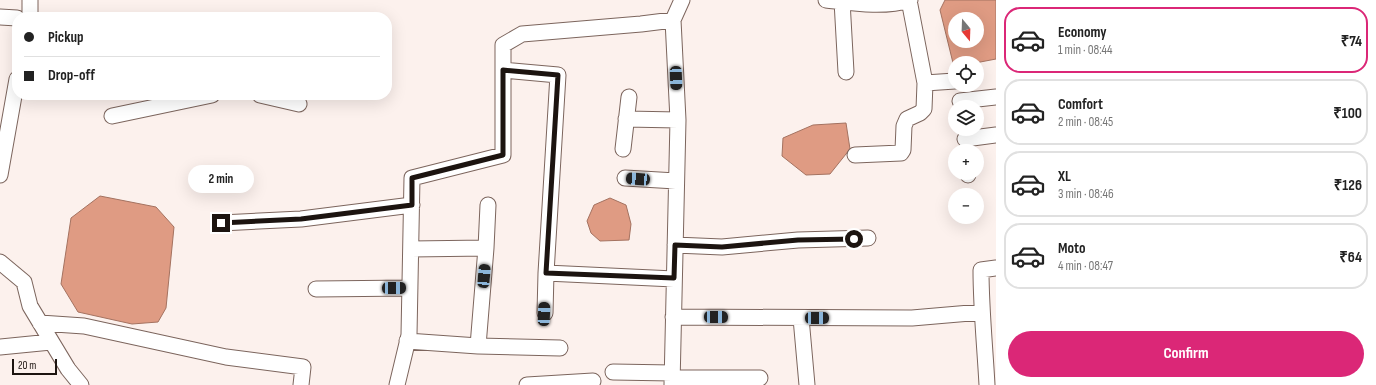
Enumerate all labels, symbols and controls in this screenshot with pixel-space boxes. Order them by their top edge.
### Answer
north arrow [948,12,984,48]
map controls [948,12,984,224]
icon: car [1010,22,1046,58]
text: Economy [1058,23,1107,42]
text: Pickup [48,28,84,47]
text: ₹74 [1341,32,1362,51]
text: 1 min · 08:44 [1058,42,1113,58]
button: locate [948,56,984,92]
text: Drop-off [48,66,95,85]
car [670,66,682,90]
icon: car [1010,94,1046,130]
text: Comfort [1058,95,1103,114]
button: layers [948,100,984,136]
text: ₹100 [1333,104,1362,123]
text: 2 min · 08:45 [1058,114,1113,130]
button: + [948,144,984,180]
callout: 2 min [188,165,254,193]
icon: car [1010,166,1046,202]
text: XL [1058,167,1071,186]
text: 2 min [209,171,233,187]
car [626,172,650,186]
text: ₹126 [1334,176,1362,195]
text: 3 min · 08:46 [1058,186,1114,202]
button: − [948,188,984,224]
route end [212,214,230,232]
route start [845,230,863,248]
icon: car [1010,238,1046,274]
text: Moto [1058,239,1085,258]
text: ₹64 [1339,248,1362,267]
text: 4 min · 08:47 [1058,258,1113,274]
car [477,264,491,288]
car [382,282,406,294]
car [538,302,550,326]
car [704,311,728,323]
car [805,312,829,324]
button: Confirm [1008,331,1364,377]
scale bar [12,357,57,376]
text: 20 m [18,359,36,372]

